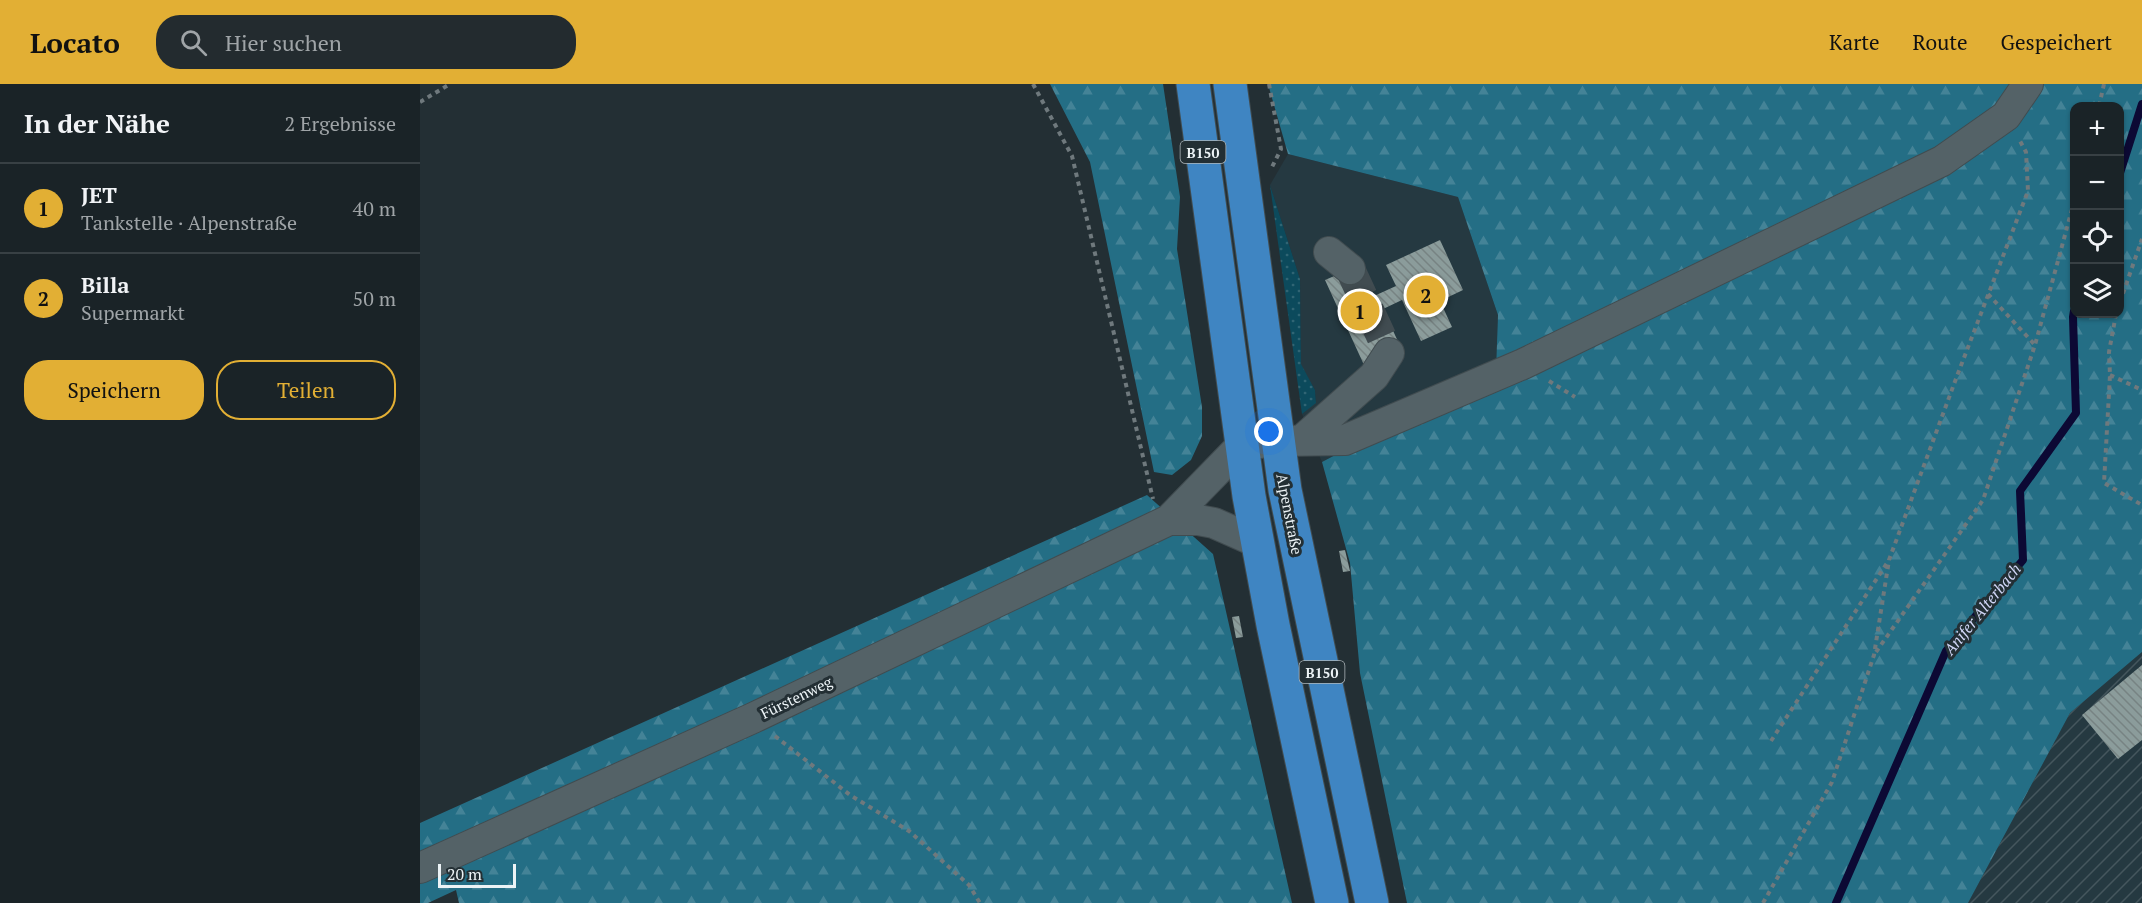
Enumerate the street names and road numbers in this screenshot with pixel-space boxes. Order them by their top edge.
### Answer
road number: B150 [1180,141,1226,163]
street label: Alpenstraße [1272,472,1308,556]
road number: B150 [1300,661,1344,683]
street label: Fürstenweg [757,671,836,723]

